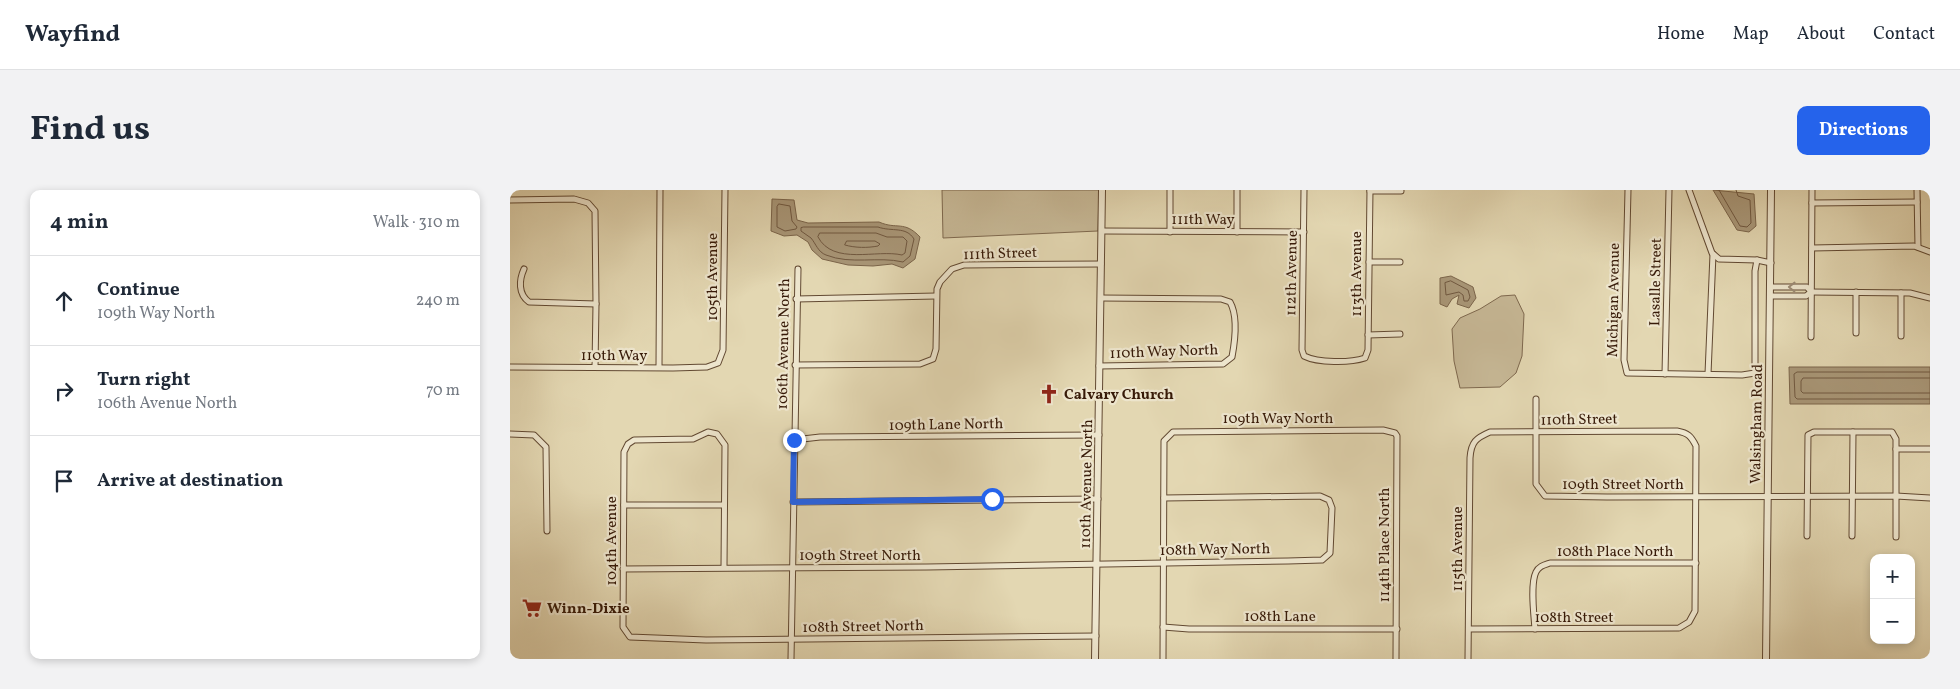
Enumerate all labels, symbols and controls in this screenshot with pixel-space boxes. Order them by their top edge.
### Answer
text: Wayfind [25,18,120,52]
text: Home [1657,22,1705,47]
text: Map [1733,22,1769,47]
text: About [1797,22,1845,47]
text: Contact [1873,22,1935,47]
text: Find us [30,106,150,154]
button: Directions [1797,106,1930,155]
text: 4 min [50,208,109,237]
street label: 111th Way [1171,210,1235,231]
text: Walk · 310 m [373,212,460,234]
street label: 112th Avenue [1281,230,1304,316]
street label: 113th Avenue [1347,231,1368,317]
street label: 105th Avenue [703,233,724,321]
street label: Lasalle Street [1645,238,1668,326]
street label: 111th Street [963,243,1037,266]
street label: Michigan Avenue [1603,243,1626,357]
text: Continue [97,277,180,303]
street label: 106th Avenue North [773,278,796,410]
one-way arrow [1788,282,1796,292]
icon: ahead [50,287,78,315]
text: 240 m [416,290,460,312]
text: 109th Way North [97,303,215,325]
street label: 110th Way North [1109,340,1219,365]
street label: 110th Way [581,346,647,367]
street label: Walsingham Road [1746,364,1769,484]
text: Turn right [97,367,190,393]
icon: right [50,377,78,405]
text: 70 m [426,380,460,402]
church icon: Calvary Church [1038,383,1060,405]
place label: Calvary Church [1064,385,1174,406]
text: 106th Avenue North [97,393,237,415]
street label: 109th Way North [1223,409,1333,430]
street label: 110th Street [1540,409,1618,432]
street label: 109th Lane North [889,414,1004,437]
street label: 110th Avenue North [1076,419,1099,549]
route end [783,429,806,452]
icon: arrive [50,467,78,495]
text: Arrive at destination [97,468,283,494]
street label: 109th Street North [1562,475,1684,496]
street label: 114th Place North [1375,487,1396,602]
route start [981,488,1004,511]
street label: 104th Avenue [602,496,623,586]
street label: 115th Avenue [1448,506,1469,592]
street label: 108th Way North [1160,539,1271,562]
street label: 108th Place North [1557,542,1673,563]
street label: 109th Street North [799,546,921,567]
map controls [1870,554,1915,644]
button: + [1870,554,1915,599]
supermarket icon: Winn-Dixie [521,597,543,619]
place label: Winn-Dixie [547,599,630,620]
button: − [1870,599,1915,644]
street label: 108th Lane [1244,607,1316,628]
street label: 108th Street [1535,608,1613,629]
street label: 108th Street North [802,616,924,639]

